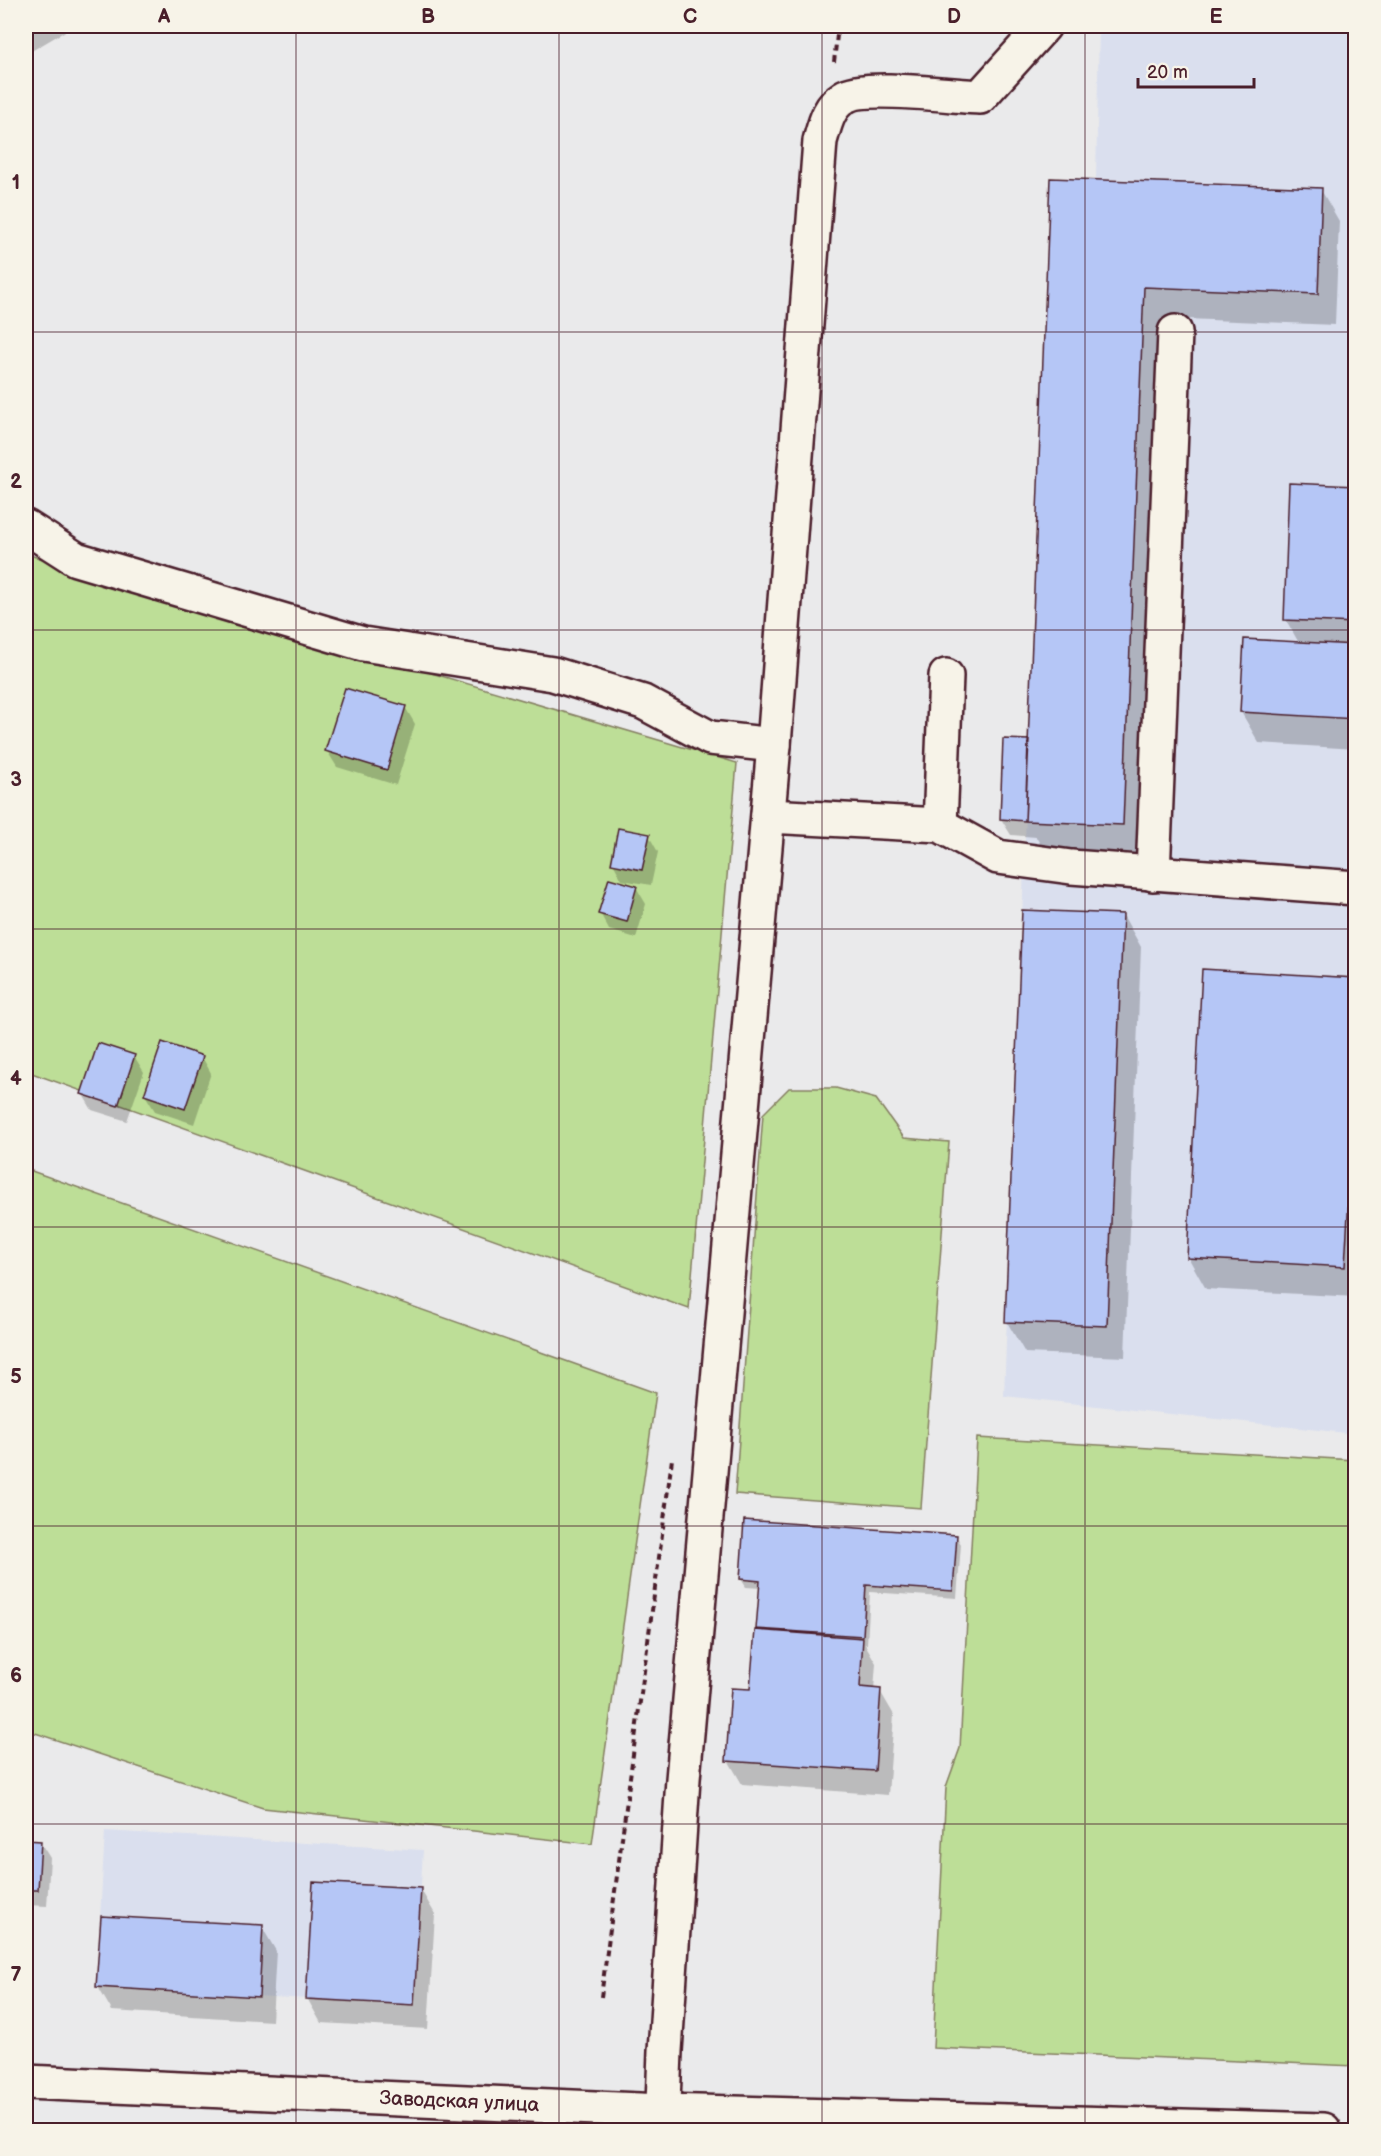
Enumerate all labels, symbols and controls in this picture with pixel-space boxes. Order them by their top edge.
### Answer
text: A [157,5,171,29]
text: B [421,5,435,29]
text: C [683,5,697,29]
text: D [947,5,961,29]
text: E [1210,5,1223,29]
scale bar [1138,51,1254,89]
text: 20 m [1147,62,1188,83]
text: 1 [12,171,20,195]
text: 2 [10,470,22,494]
text: 3 [10,768,22,792]
text: 4 [10,1067,22,1091]
text: 5 [10,1365,22,1389]
text: 6 [10,1664,22,1688]
text: 7 [10,1963,22,1987]
street label: Заводская улица [379,2086,540,2117]

